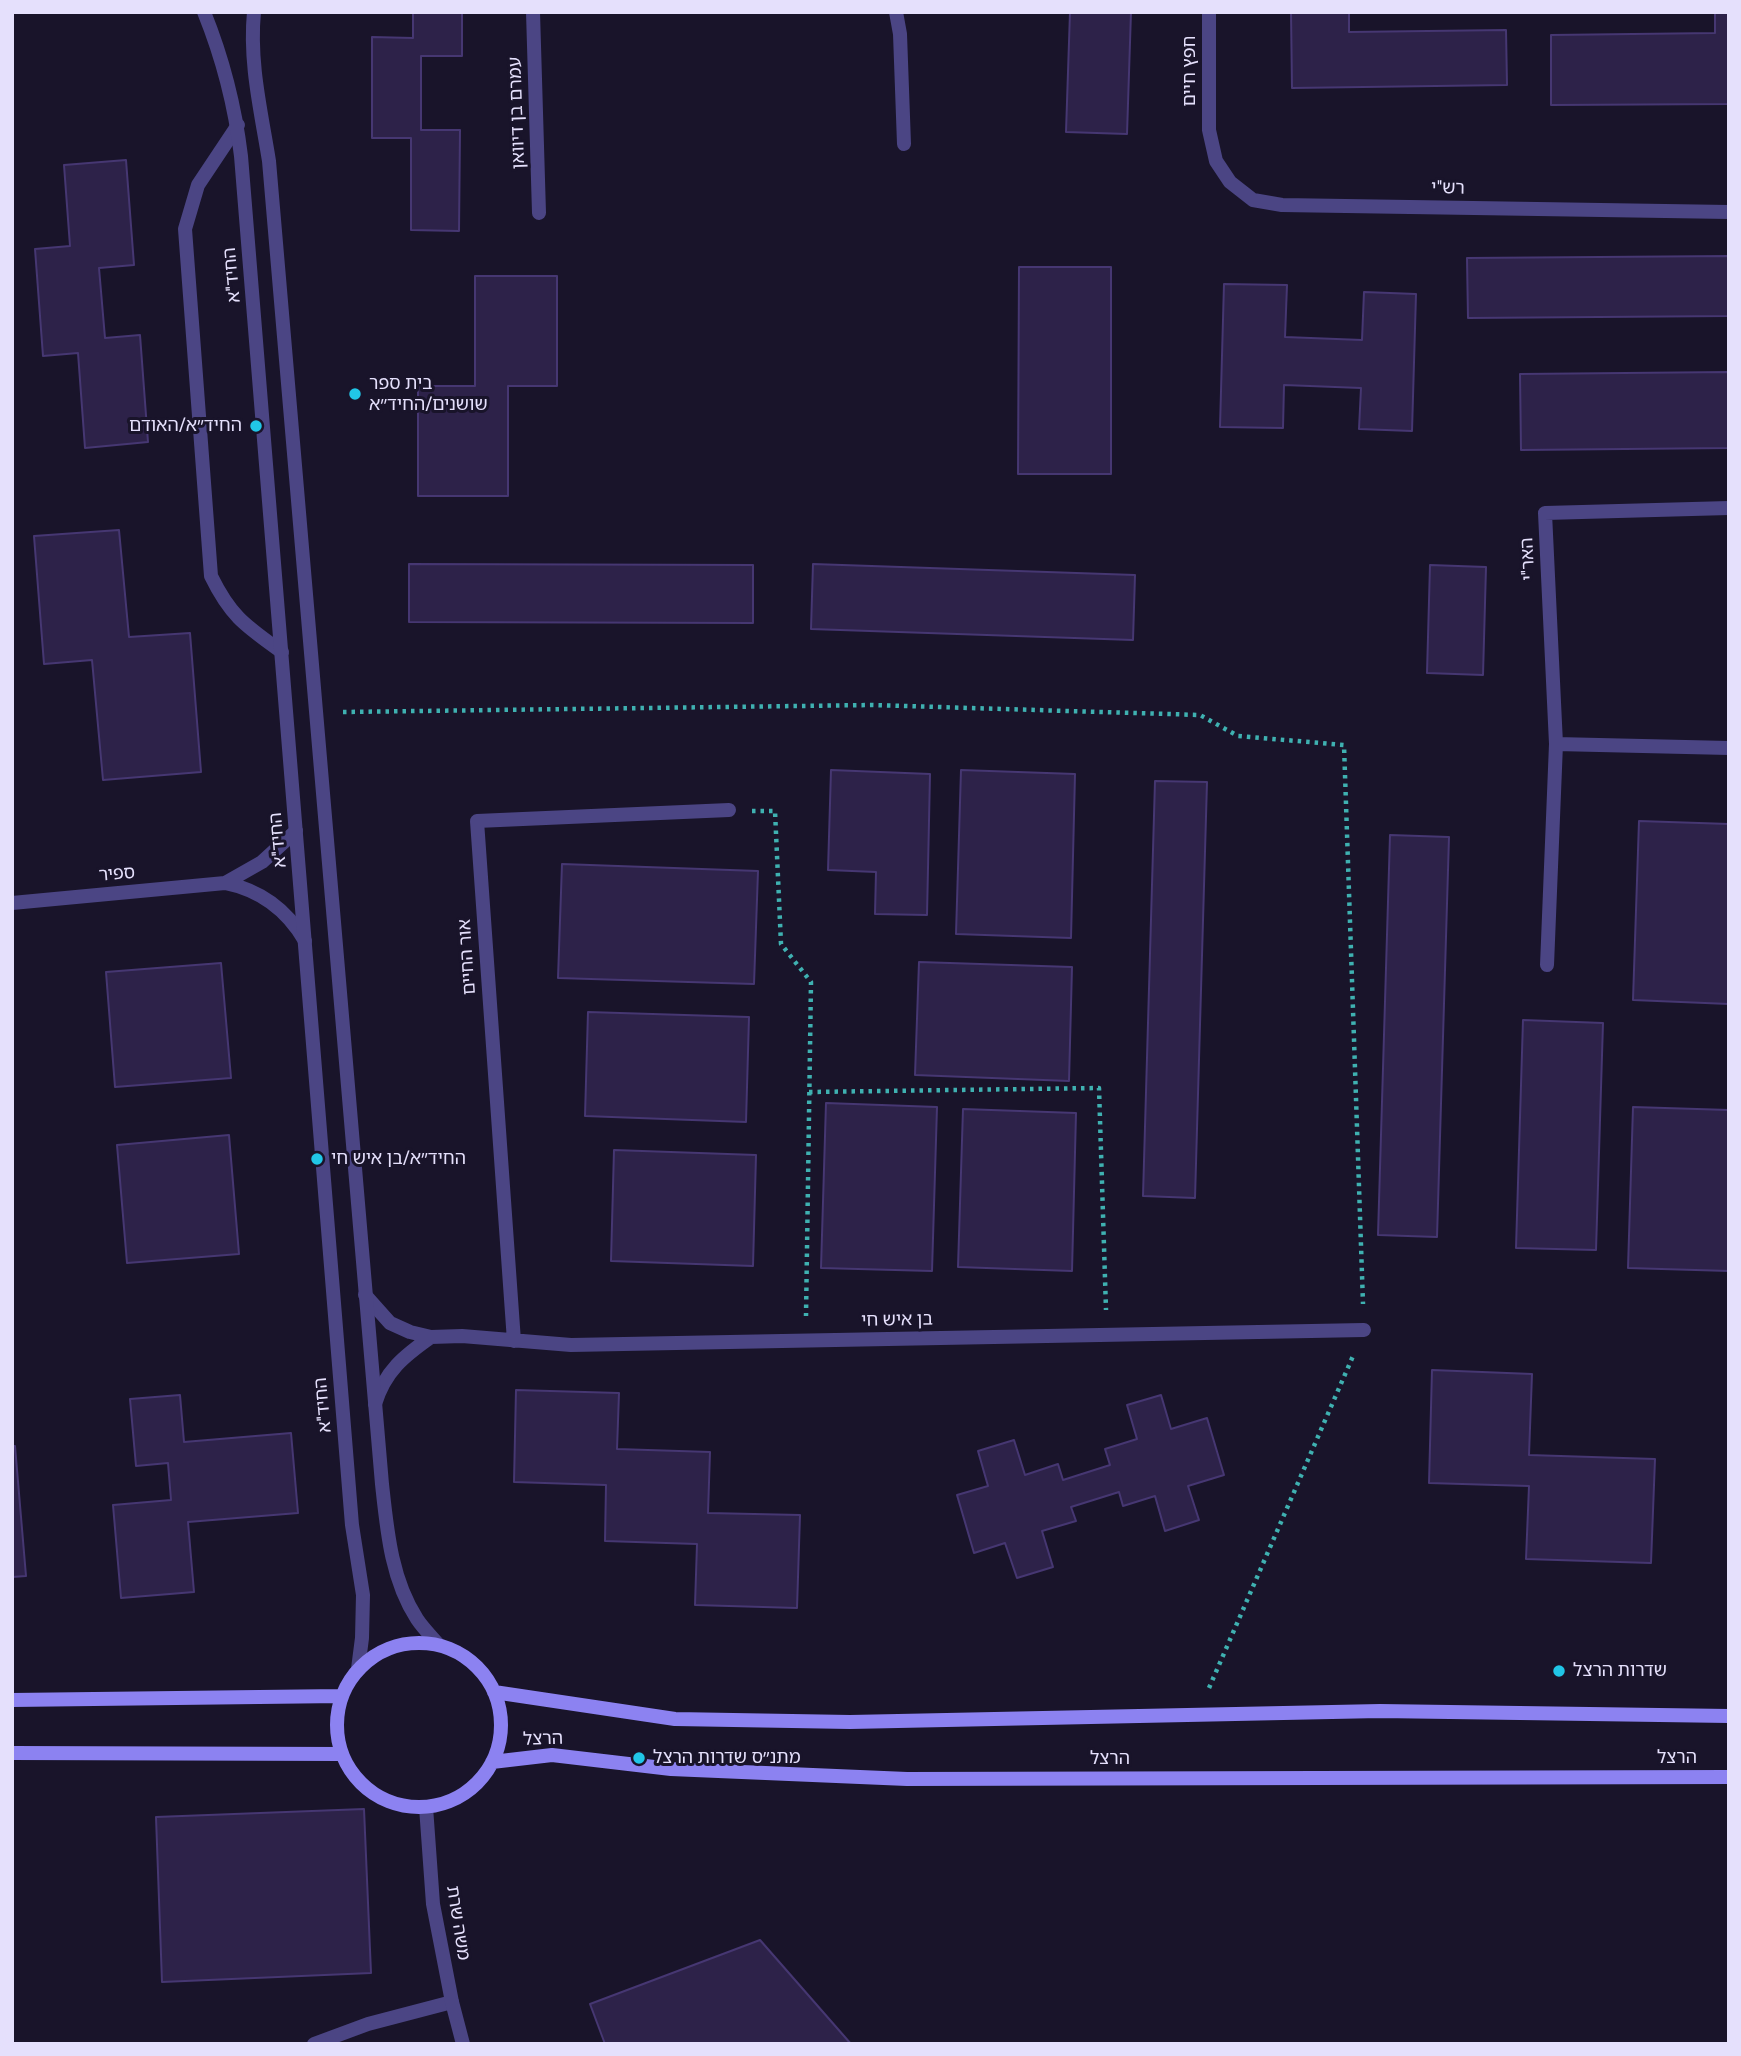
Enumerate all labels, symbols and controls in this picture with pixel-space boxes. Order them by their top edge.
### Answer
street label: חפץ חיים [1179,35,1201,107]
street label: עמרם בן דיוואן [504,56,530,170]
street label: רש"י [1431,177,1465,199]
street label: החיד"א [219,246,245,304]
place label: בית ספר שושנים/החיד״א [369,373,488,416]
marker: בית ספר שושנים/החיד״א [347,386,363,402]
place label: החיד״א/האודם [129,415,242,437]
marker: החיד״א/האודם [248,418,264,434]
street label: האר"י [1516,537,1540,581]
street label: החיד"א [265,811,291,869]
street label: ספיר [98,862,136,886]
street label: אור החיים [454,918,480,996]
place label: החיד״א/בן איש חי [331,1148,466,1170]
marker: החיד״א/בן איש חי [309,1151,325,1167]
street label: בן איש חי [861,1309,933,1331]
street label: החיד"א [310,1376,336,1434]
place label: שדרות הרצל [1573,1660,1667,1682]
marker: שדרות הרצל [1551,1663,1567,1679]
street label: הרצל [523,1728,563,1750]
place label: מתנ״ס שדרות הרצל [653,1747,801,1769]
street label: הרצל [1657,1747,1697,1769]
street label: הרצל [1090,1748,1130,1770]
marker: מתנ״ס שדרות הרצל [631,1750,647,1766]
street label: משה שרת [441,1884,475,1962]

